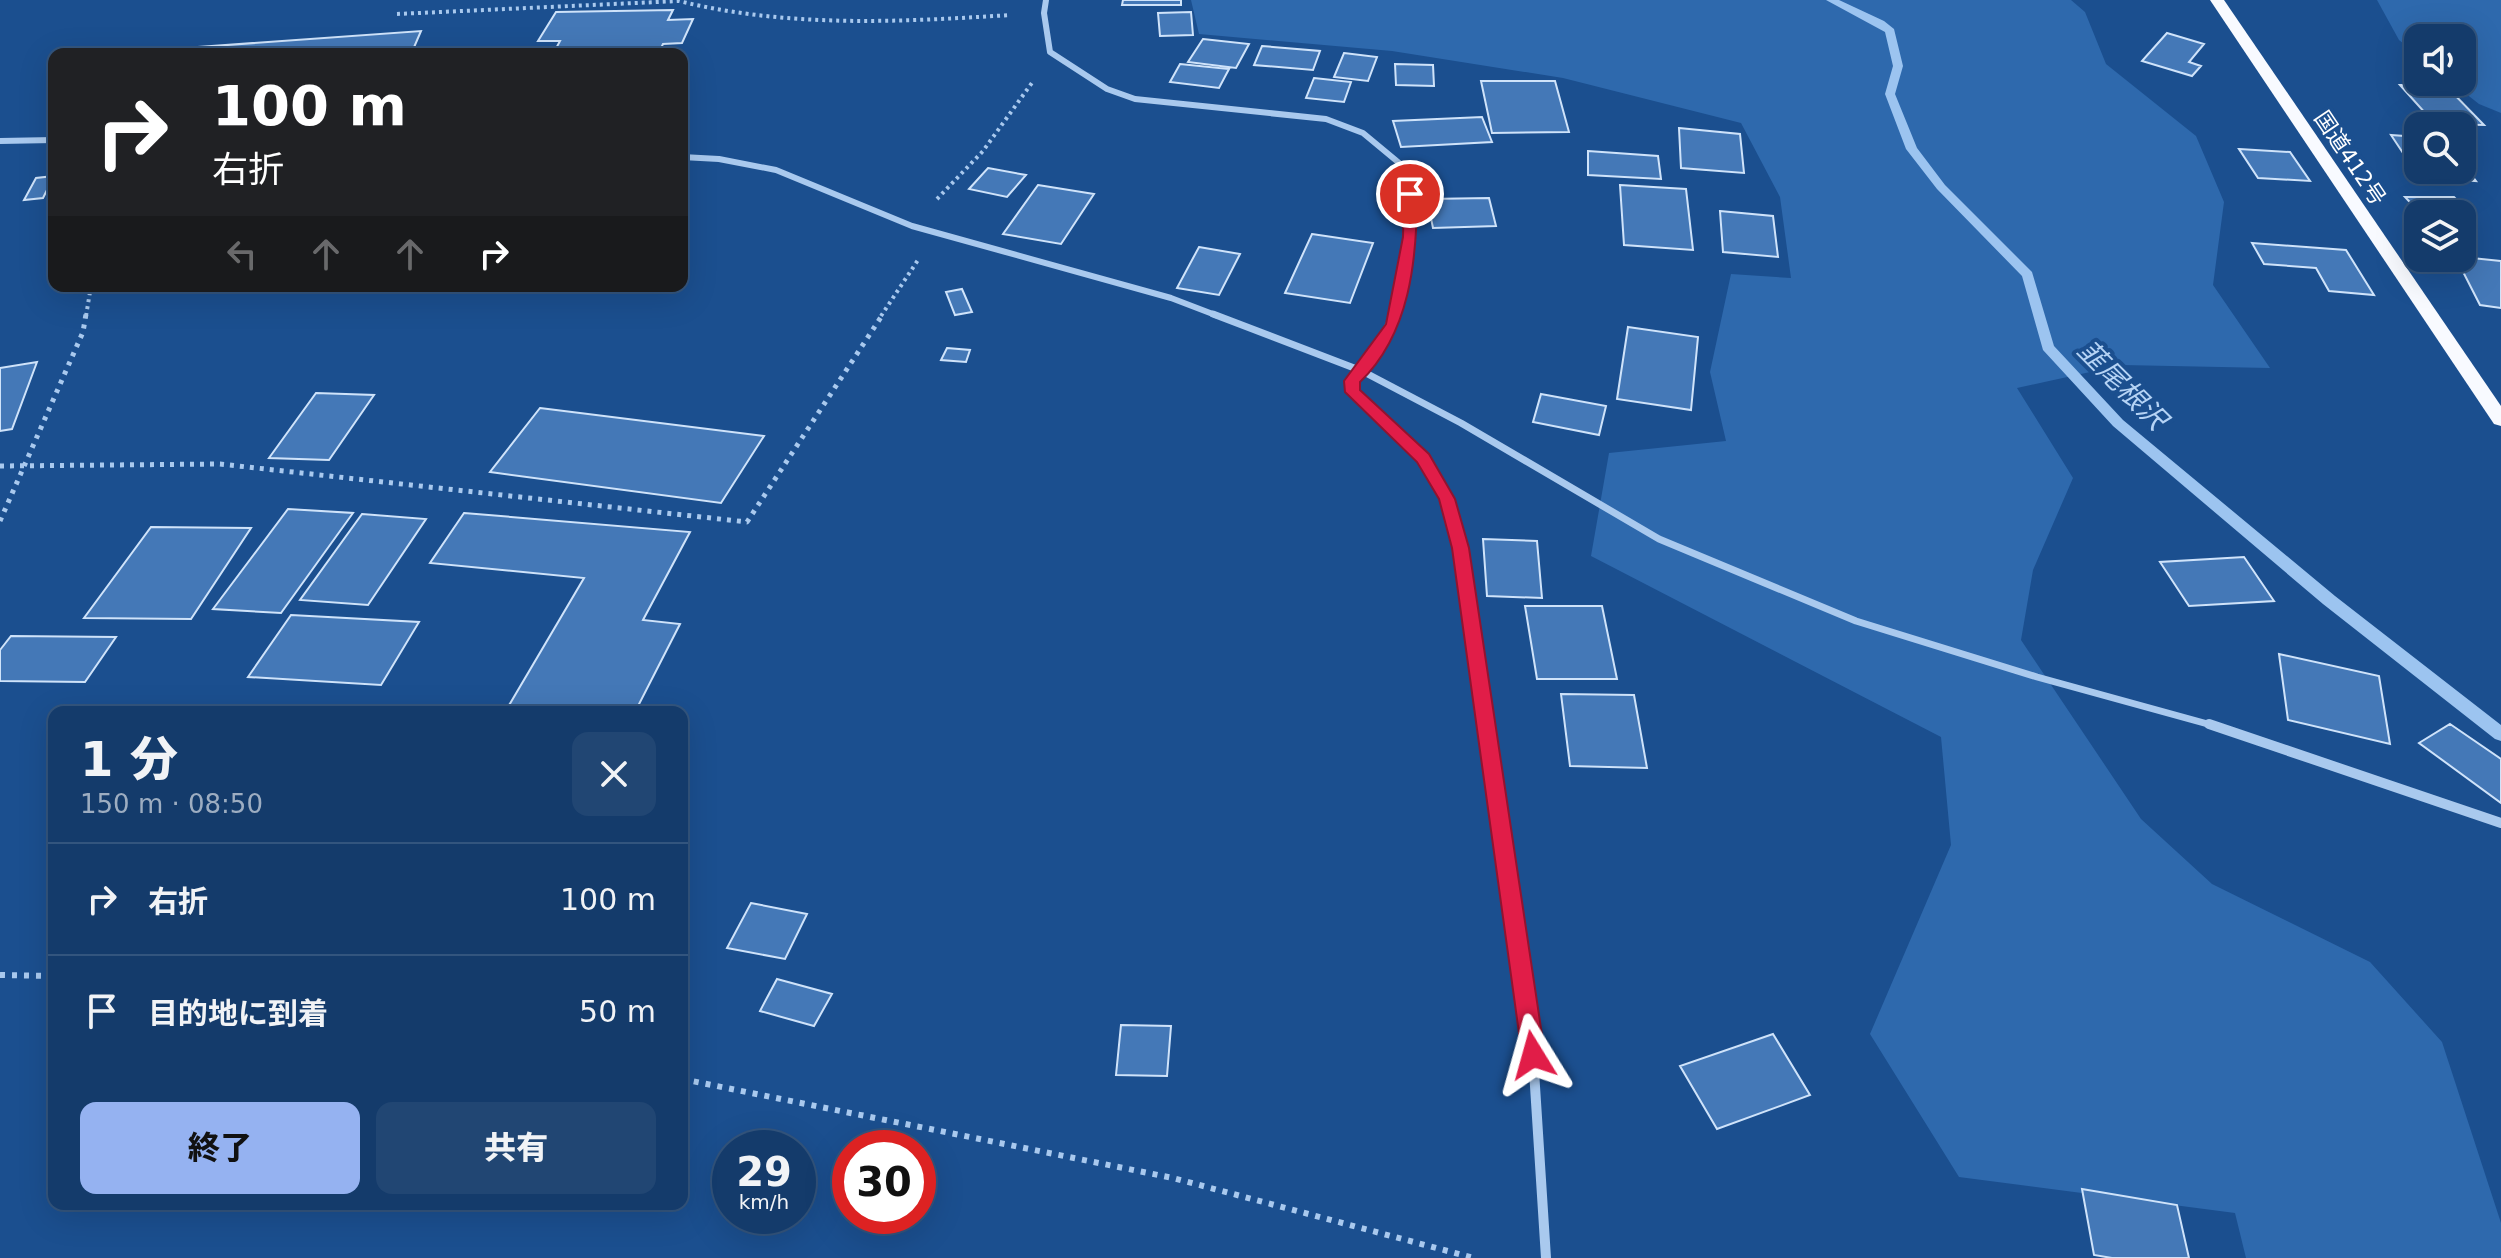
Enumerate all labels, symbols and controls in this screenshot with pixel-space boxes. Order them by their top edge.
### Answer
map controls [2404,24,2476,272]
button: sound [2404,24,2476,96]
text: 100 m [212,73,407,138]
icon: right [80,80,184,184]
street label: 国道412号 [2309,106,2391,210]
button: search [2404,112,2476,184]
text: 右折 [212,149,284,190]
pin [1376,160,1444,228]
icon: arrive [1388,172,1432,216]
button: layers [2404,200,2476,272]
icon: left [220,232,264,276]
icon: ahead [304,232,348,276]
icon: ahead [388,232,432,276]
icon: right [472,232,516,276]
water label: 韮尾根沢 [2071,334,2176,439]
text: 1 分 [80,731,178,787]
button: close [572,732,656,816]
text: 150 m · 08:50 [80,789,263,819]
icon: right [80,877,124,921]
text: 100 m [560,882,656,917]
text: 右折 [148,884,208,919]
icon: arrive [80,989,124,1033]
text: 50 m [579,994,656,1029]
text: 目的地に到着 [148,996,328,1031]
position arrow [1491,1013,1575,1097]
button: 終了 [80,1102,360,1194]
button: 共有 [376,1102,656,1194]
speed limit sign: 30 [832,1130,936,1234]
text: 29 [736,1149,792,1195]
text: km/h [739,1190,789,1214]

